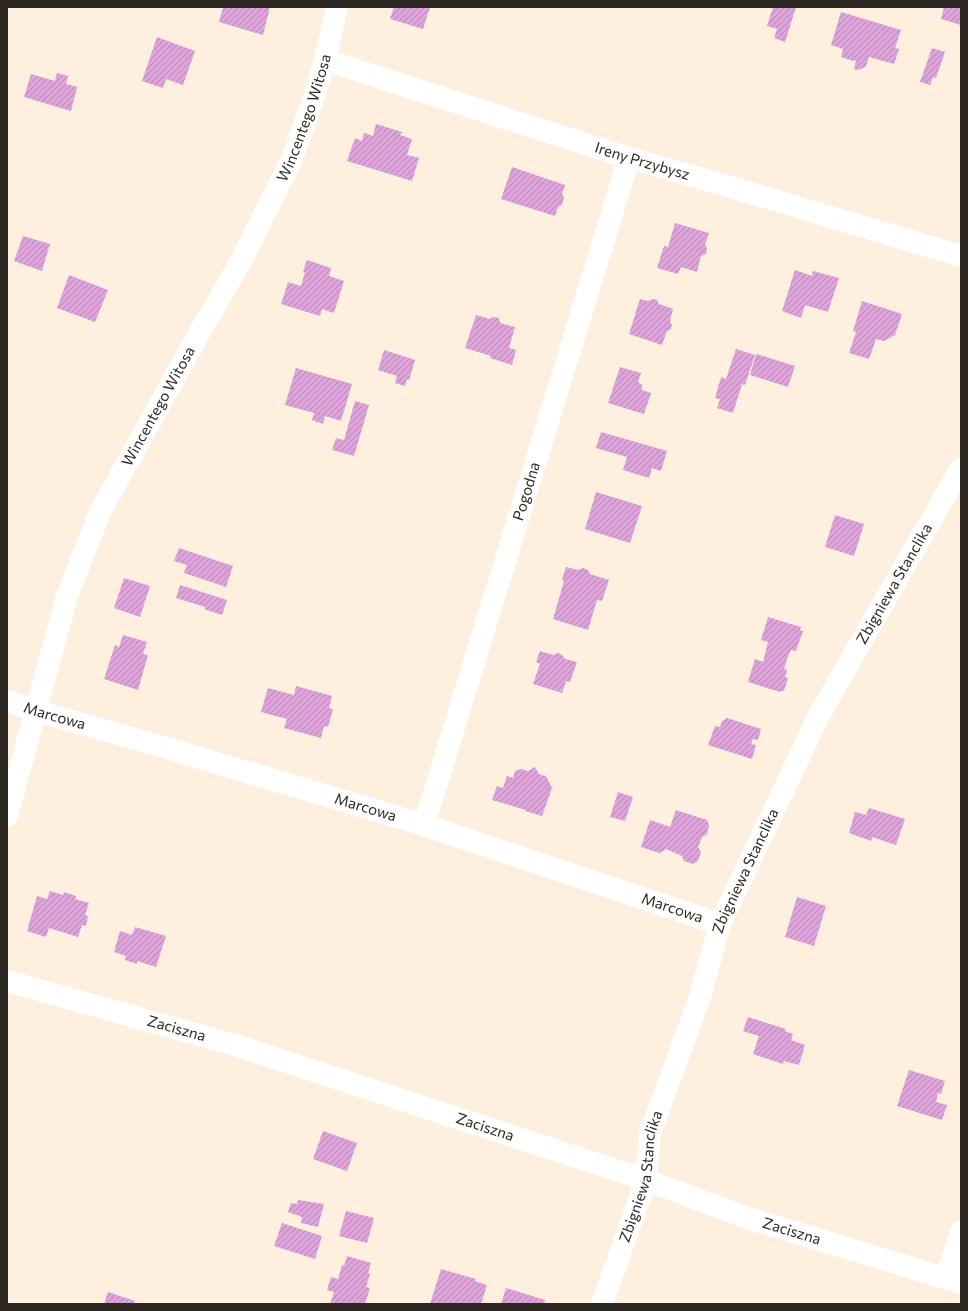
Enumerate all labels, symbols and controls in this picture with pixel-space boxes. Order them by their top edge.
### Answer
street label: Wincentego Witosa [272,52,334,184]
street label: Ireny Przybysz [593,138,692,183]
street label: Wincentego Witosa [117,343,198,469]
street label: Pogodna [508,460,543,523]
street label: Zbigniewa Stanclika [852,520,935,647]
street label: Marcowa [22,697,88,733]
street label: Marcowa [333,789,399,824]
street label: Zbigniewa Stanclika [708,805,781,935]
street label: Marcowa [640,888,706,926]
street label: Zaciszna [145,1011,208,1044]
street label: Zaciszna [454,1108,517,1144]
street label: Zbigniewa Stanclika [615,1108,666,1245]
street label: Zaciszna [761,1213,823,1248]

